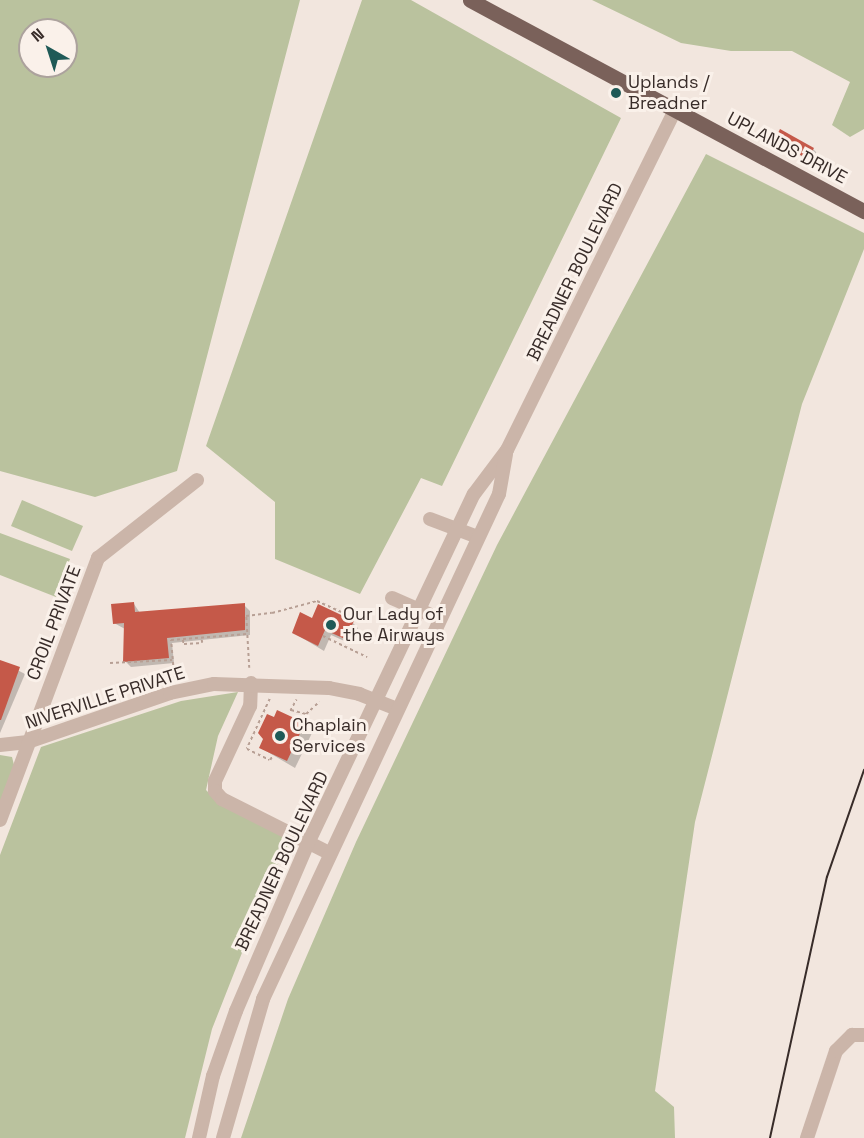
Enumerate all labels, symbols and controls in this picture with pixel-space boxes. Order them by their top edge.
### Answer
north arrow [18,18,78,78]
text: N [27,24,48,47]
place label: Uplands / Breadner [628,72,710,115]
marker: Uplands / Breadner [609,86,623,100]
street label: UPLANDS DRIVE [723,107,851,189]
street label: BREADNER BOULEVARD [522,179,628,365]
street label: CROIL PRIVATE [22,563,86,683]
place label: Our Lady of the Airways [343,604,445,646]
marker: Our Lady of the Airways [324,618,338,632]
street label: NIVERVILLE PRIVATE [23,662,187,734]
place label: Chaplain Services [292,715,367,758]
marker: Chaplain Services [273,729,287,743]
street label: BREADNER BOULEVARD [231,768,333,954]

